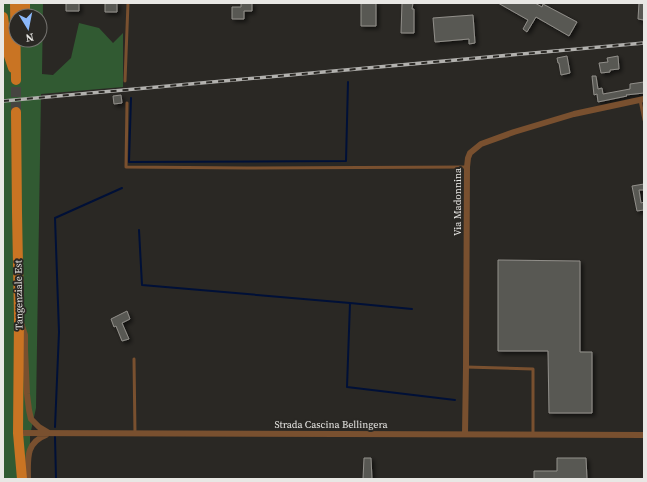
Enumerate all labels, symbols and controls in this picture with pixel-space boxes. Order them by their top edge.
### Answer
north arrow [8,8,48,48]
text: N [24,29,35,45]
street label: Via Madonnina [451,167,464,236]
street label: Tangenziale Est [11,259,26,330]
street label: Strada Cascina Bellingera [274,418,389,431]

